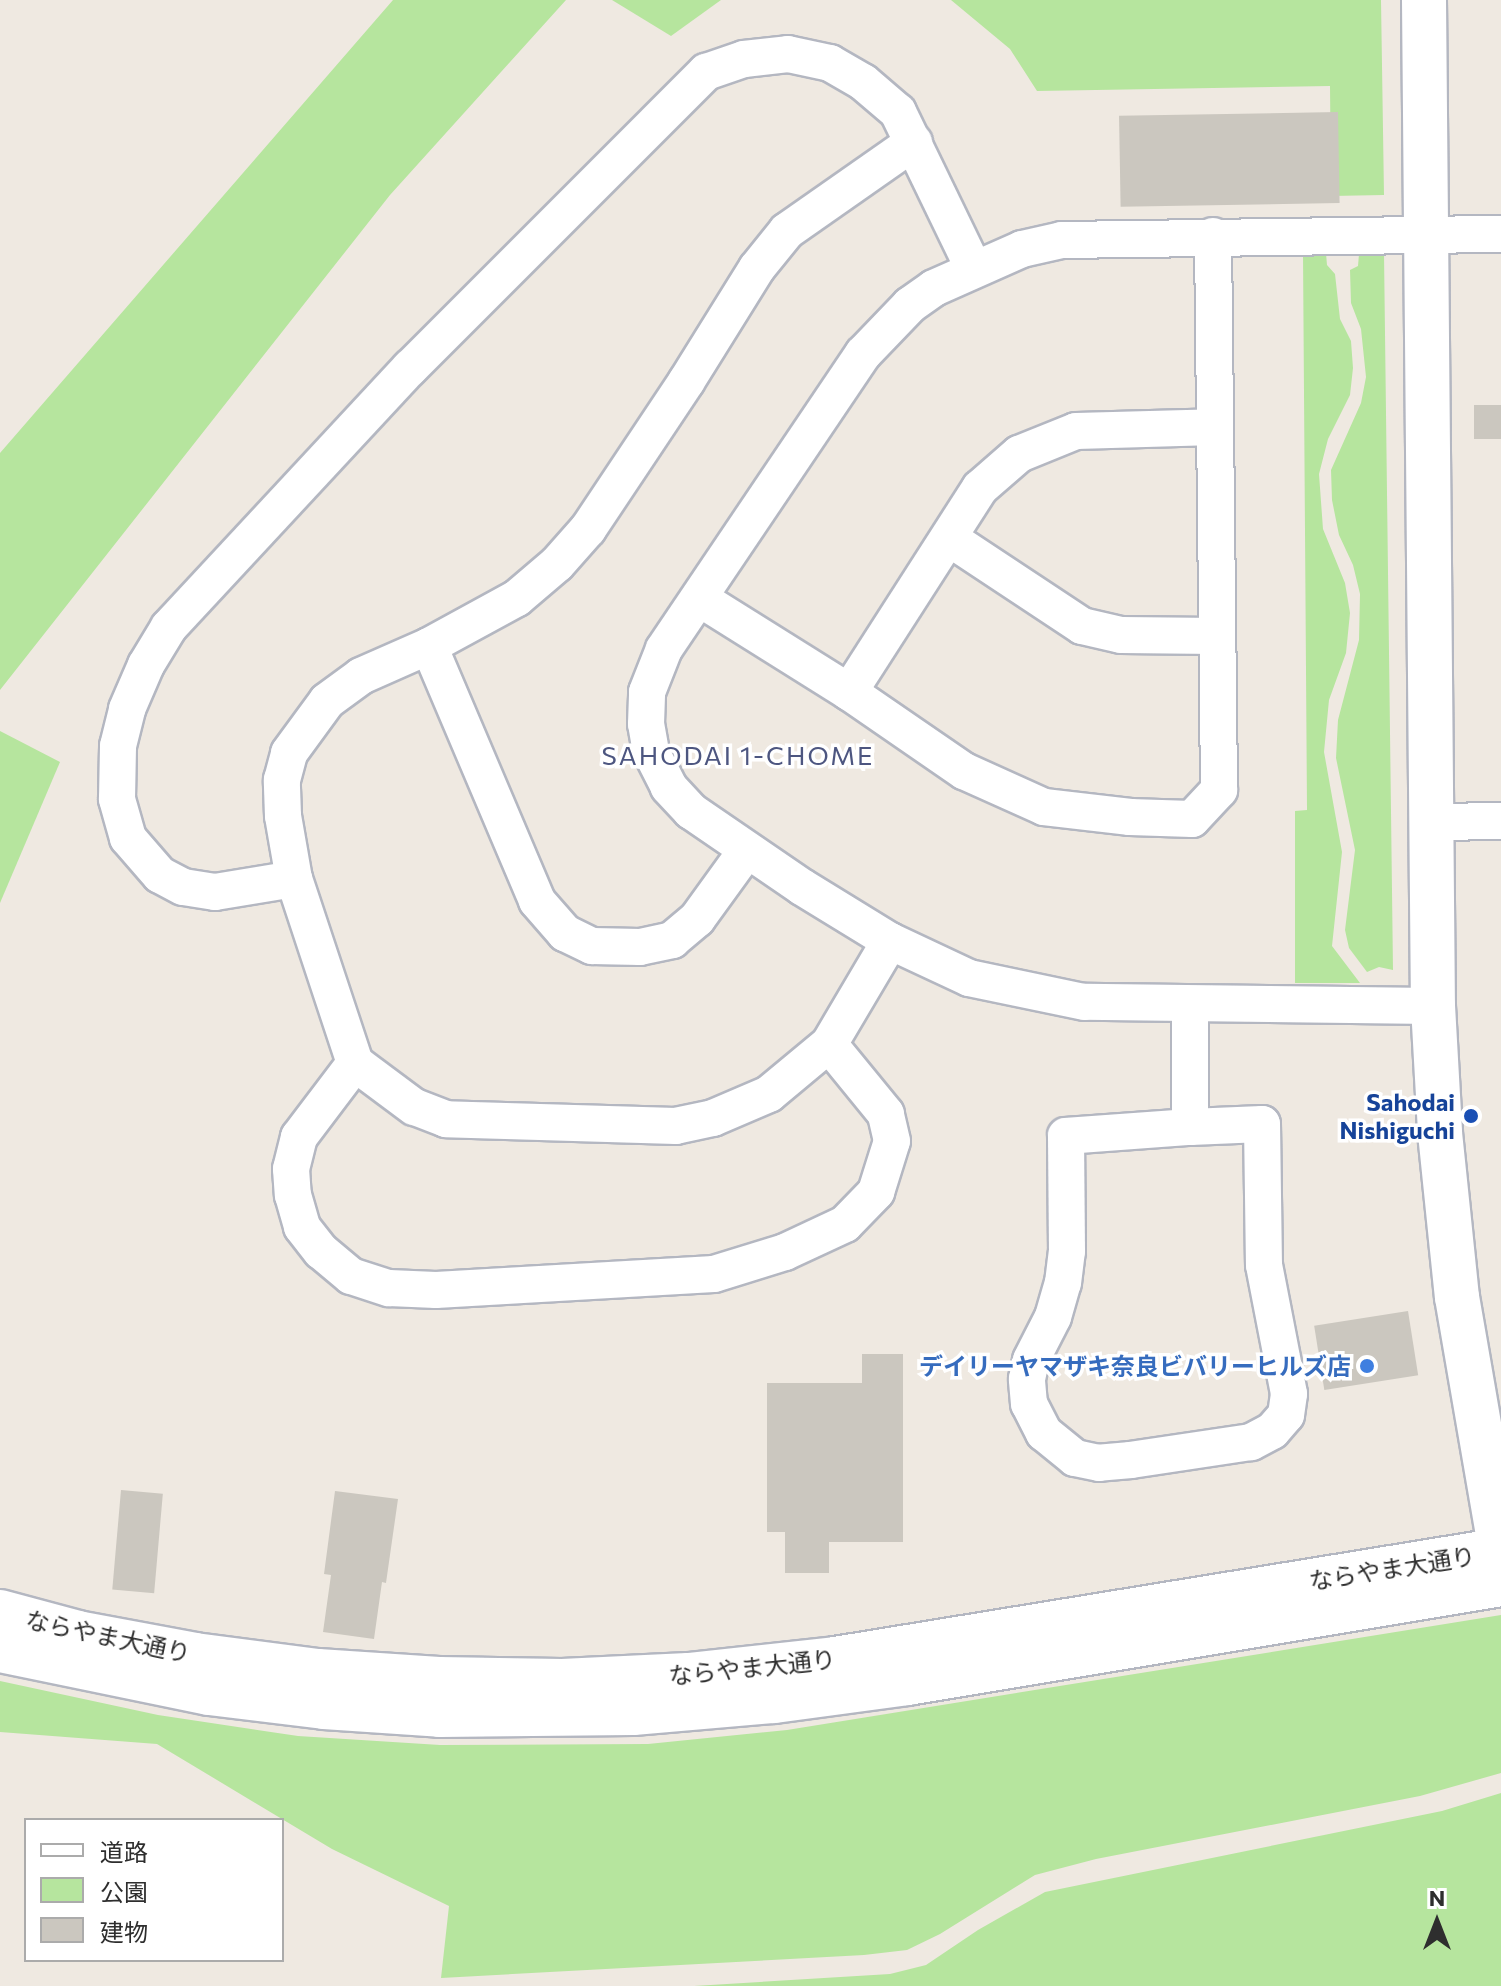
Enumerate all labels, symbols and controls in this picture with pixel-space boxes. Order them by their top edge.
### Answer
district label: SAHODAI 1-CHOME [602,739,874,771]
place label: Sahodai Nishiguchi [1339,1088,1455,1144]
marker: Sahodai Nishiguchi [1462,1107,1480,1125]
place label: デイリーヤマザキ奈良ビバリーヒルズ店 [919,1352,1351,1380]
marker: デイリーヤマザキ奈良ビバリーヒルズ店 [1358,1357,1376,1375]
street label: ならやま大通り [1307,1541,1477,1595]
street label: ならやま大通り [23,1604,193,1668]
street label: ならやま大通り [667,1644,837,1690]
legend [24,1818,284,1962]
text: 道路 [100,1837,148,1866]
text: 公園 [100,1877,148,1906]
north arrow [1397,1882,1477,1962]
text: N [1429,1884,1445,1911]
text: 建物 [100,1917,148,1946]

